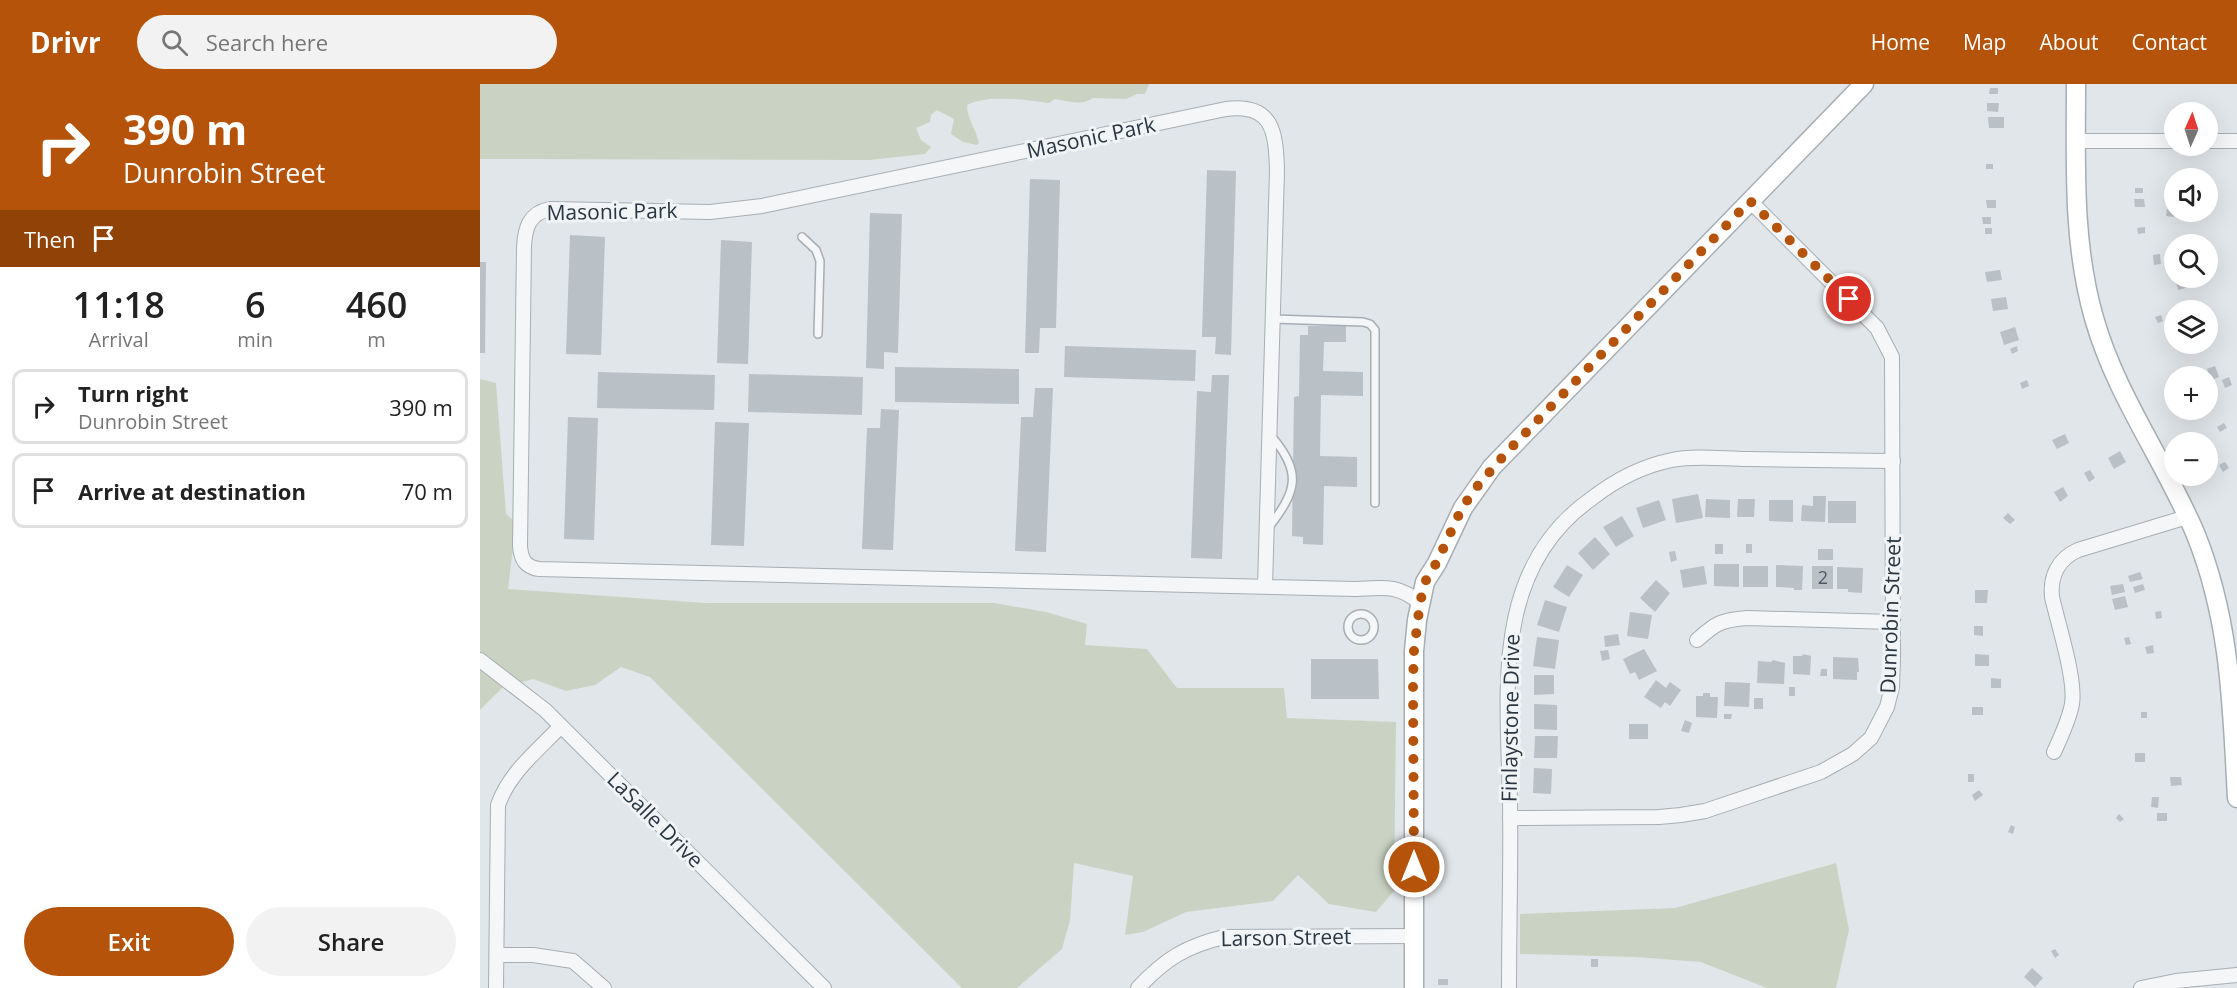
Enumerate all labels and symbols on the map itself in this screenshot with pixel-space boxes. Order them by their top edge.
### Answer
north arrow [2164,102,2218,156]
street label: Masonic Park [1024,110,1158,164]
street label: Masonic Park [546,196,678,226]
pin [1823,273,1874,324]
street label: Dunrobin Street [1873,536,1907,694]
house number: 2 [1818,565,1828,589]
street label: Finlaystone Drive [1495,634,1525,802]
street label: LaSalle Drive [602,765,710,873]
position arrow [1382,835,1446,899]
street label: Larson Street [1220,922,1352,952]

